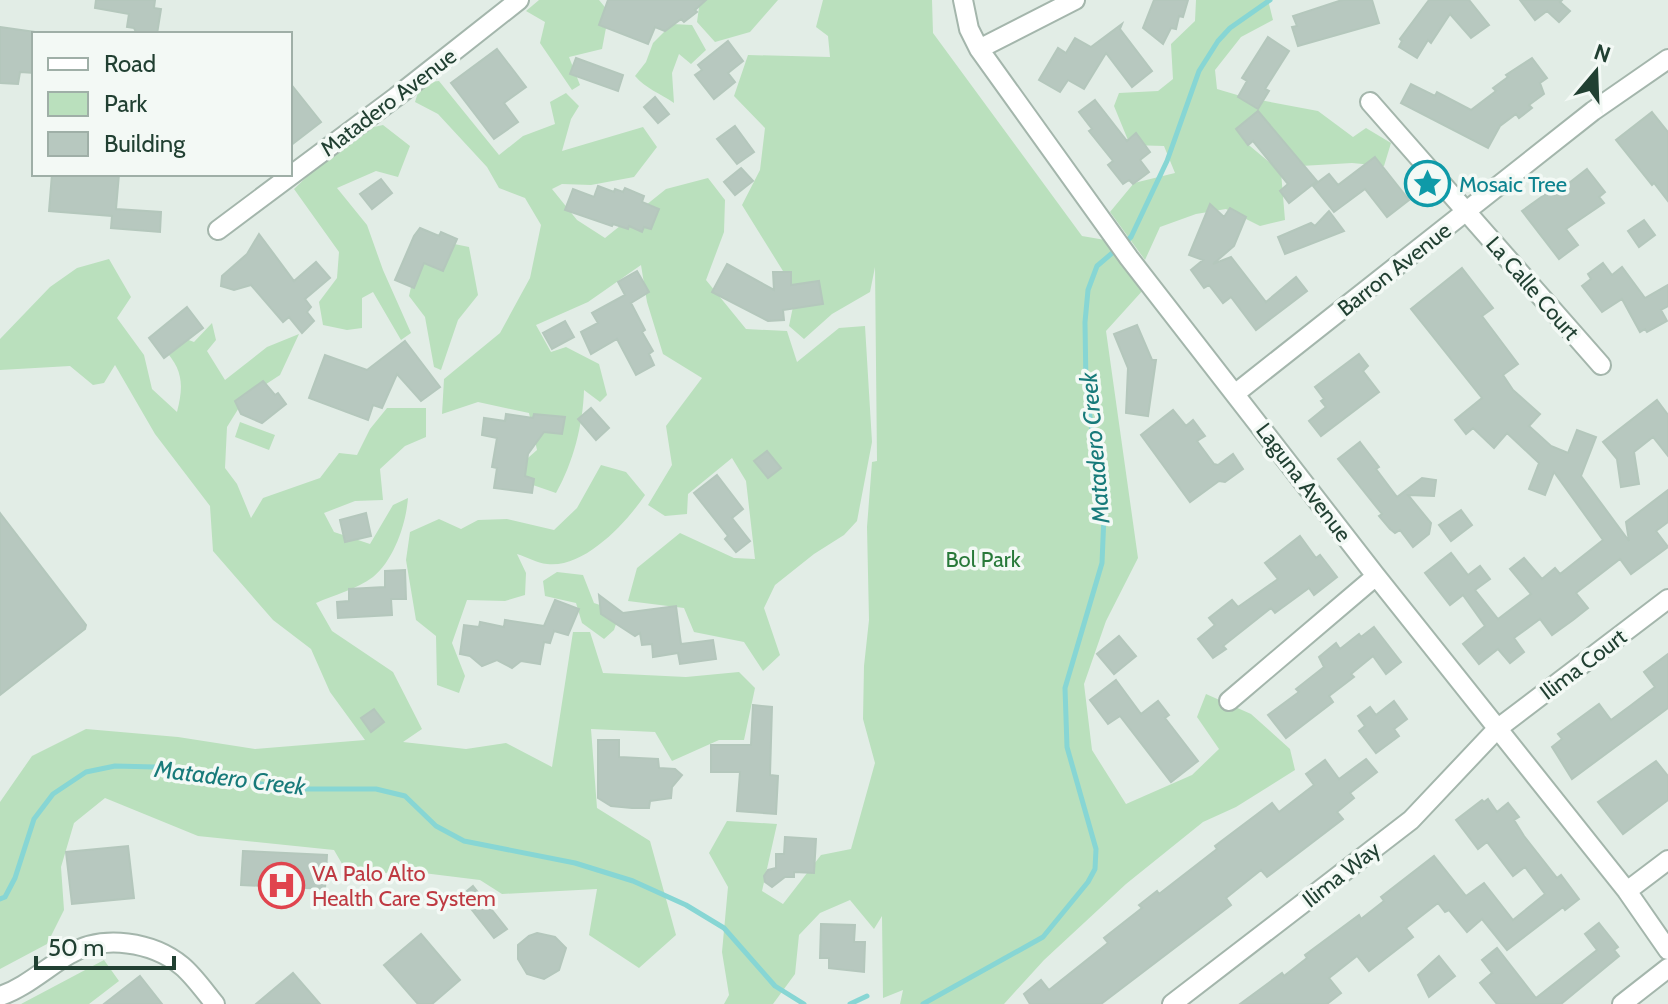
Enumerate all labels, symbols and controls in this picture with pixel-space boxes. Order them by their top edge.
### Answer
legend [32,32,292,176]
north arrow [1556,32,1636,112]
text: N [1591,38,1614,69]
street label: Matadero Avenue [315,43,462,162]
text: Road [104,49,156,78]
text: Park [104,89,147,118]
text: Building [104,129,186,158]
place icon: Mosaic Tree [1404,160,1452,208]
place label: Mosaic Tree [1459,171,1567,198]
street label: Barron Avenue [1332,217,1456,322]
street label: La Calle Court [1480,231,1585,346]
water label: Matadero Creek [1073,371,1116,526]
street label: Laguna Avenue [1250,418,1357,547]
park label: Bol Park [945,546,1021,573]
street label: Ilima Court [1535,623,1632,706]
water label: Matadero Creek [152,754,308,801]
street label: Ilima Way [1297,836,1386,913]
place label: VA Palo Alto Health Care System [312,860,496,912]
hospital icon: VA Palo Alto Health Care System [257,862,305,910]
scale bar [36,920,174,970]
text: 50 m [48,933,104,962]

